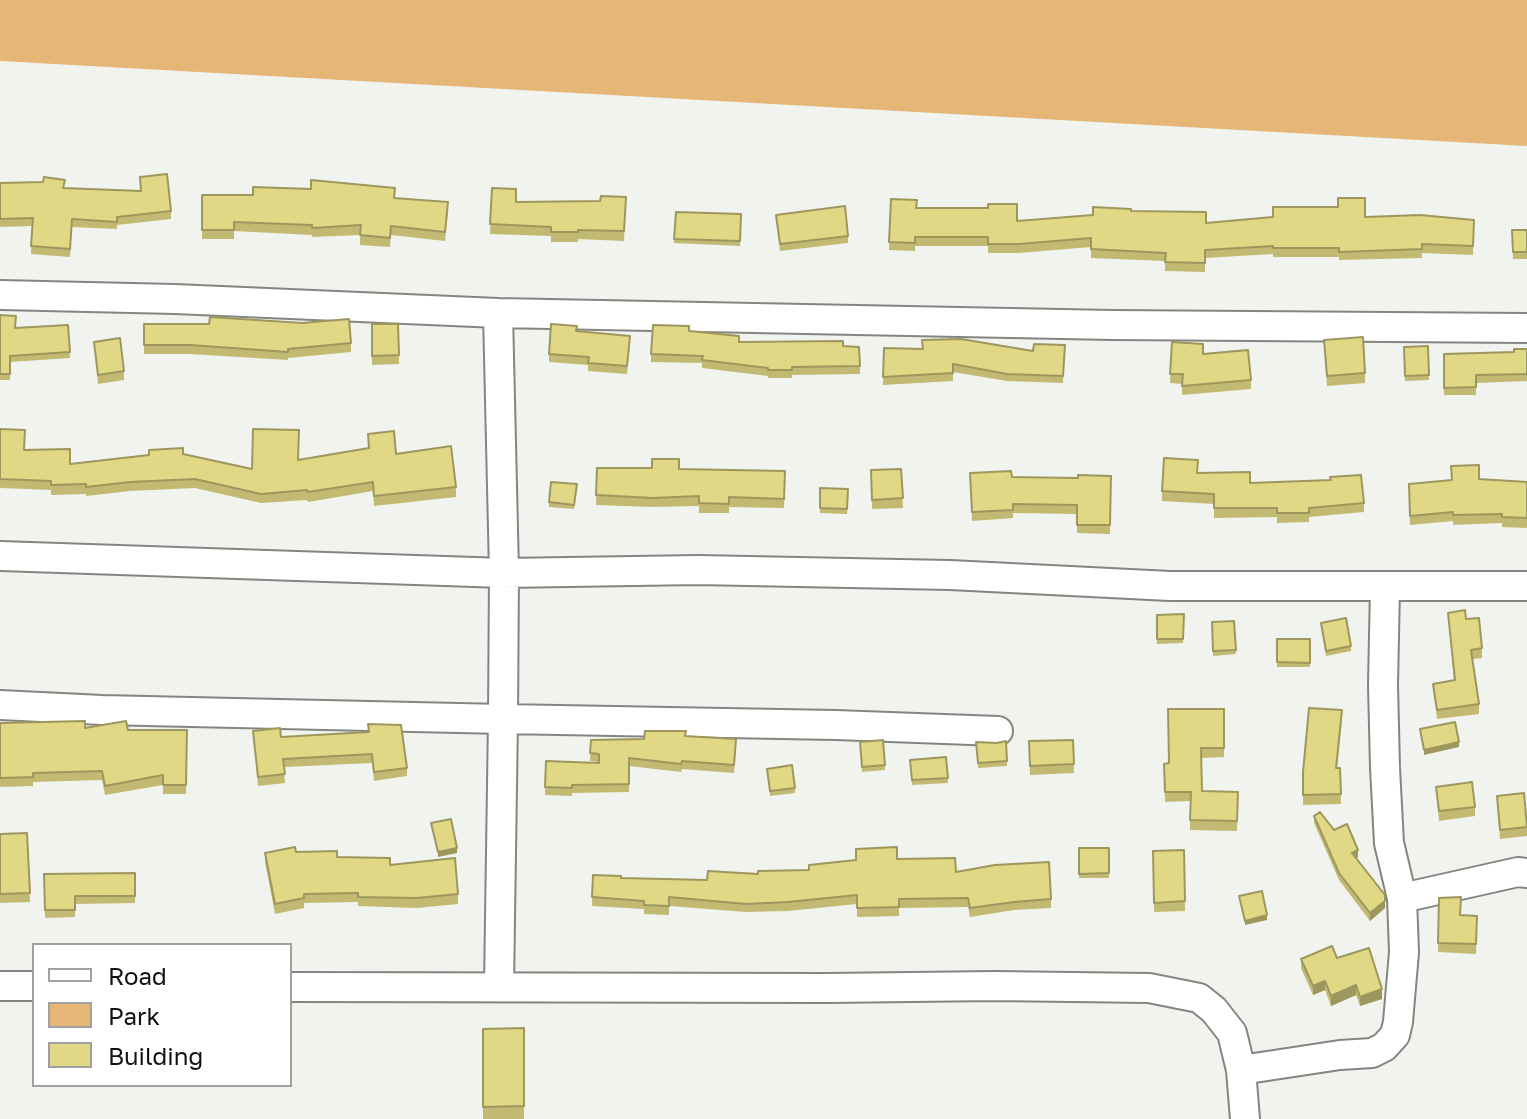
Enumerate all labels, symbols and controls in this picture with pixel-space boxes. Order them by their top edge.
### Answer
legend [32,943,292,1087]
text: Road [108,961,167,990]
text: Park [108,1001,160,1030]
text: Building [108,1041,203,1070]

